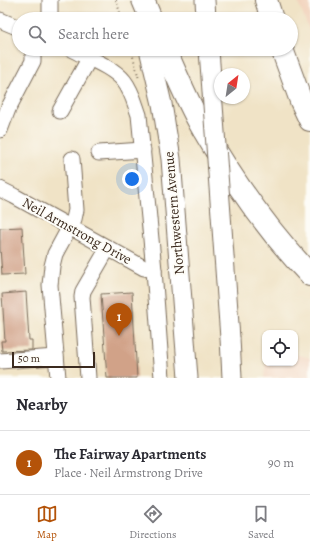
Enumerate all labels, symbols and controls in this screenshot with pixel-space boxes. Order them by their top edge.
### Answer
search box [12,12,298,56]
icon: search [26,23,48,45]
text: Search here [58,24,129,44]
north arrow [214,68,250,104]
street label: Northwestern Avenue [159,150,189,276]
your location [122,169,142,189]
street label: Neil Armstrong Drive [19,193,135,269]
pin: 1 [106,303,132,336]
map controls [262,330,298,366]
button: locate [262,330,298,366]
scale bar [12,350,95,369]
text: 50 m [18,351,40,366]
text: Nearby [16,393,67,416]
text: The Fairway Apartments [54,444,206,464]
text: 1 [27,454,31,471]
text: 90 m [268,454,294,471]
text: Place · Neil Armstrong Drive [54,464,203,481]
tab: Map [36,503,58,542]
tab: Directions [129,503,177,542]
tab: Saved [248,503,274,542]

